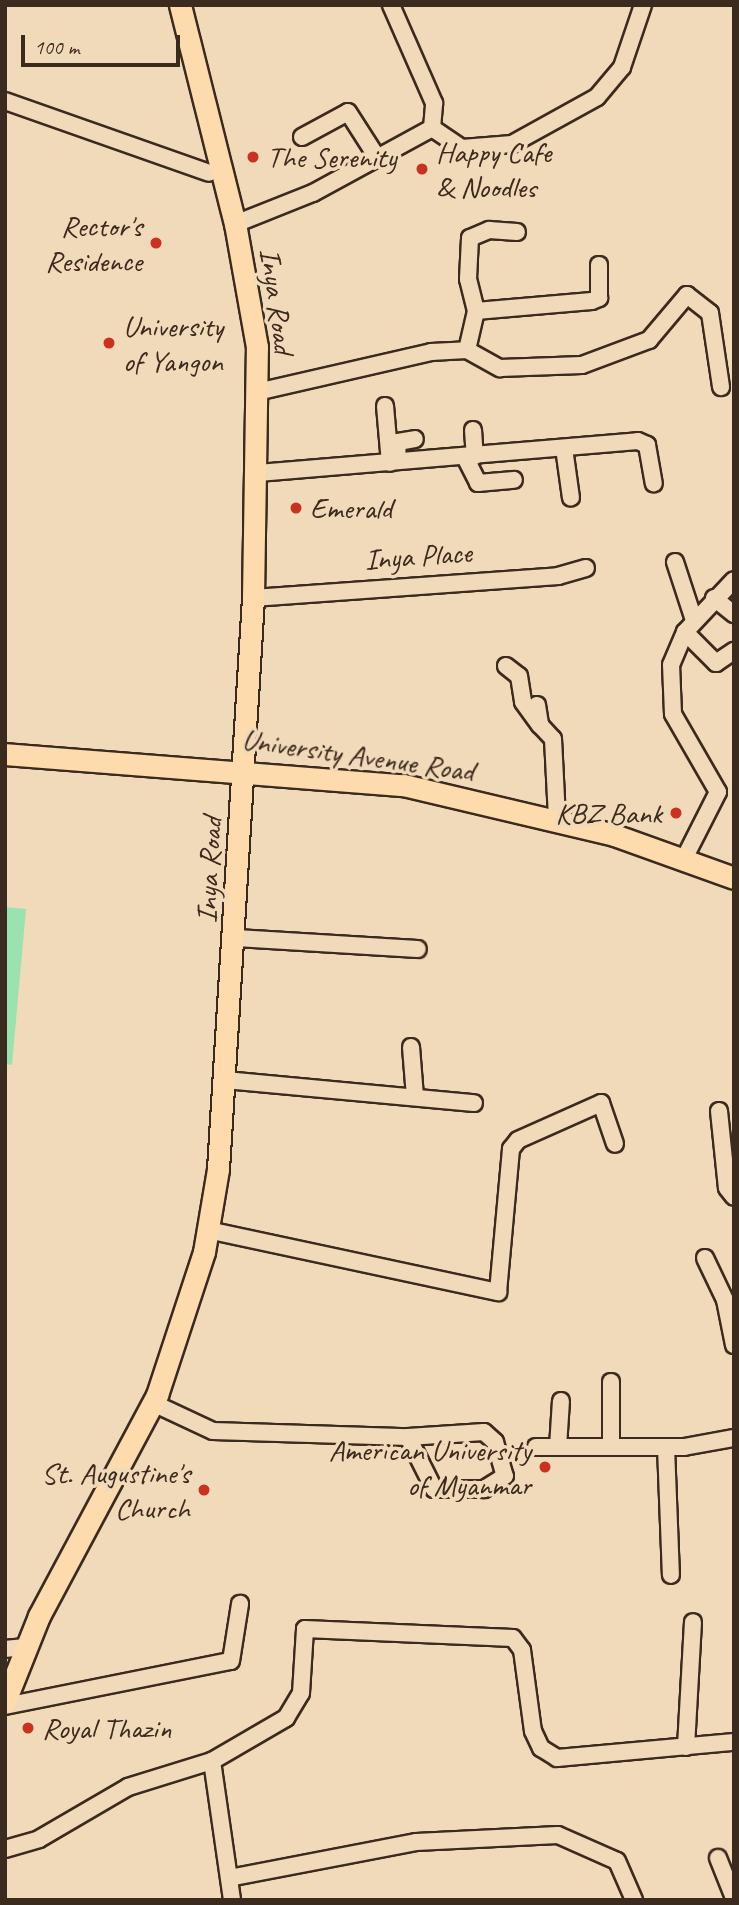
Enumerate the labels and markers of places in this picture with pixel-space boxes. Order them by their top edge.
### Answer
place label: Happy Cafe & Noodles [436,134,552,204]
place label: The Serenity [267,139,396,175]
marker: The Serenity [245,149,261,165]
marker: Happy Cafe & Noodles [414,161,430,177]
place label: Rector's Residence [45,208,142,278]
marker: Rector's Residence [148,235,164,251]
place label: University of Yangon [123,308,224,378]
marker: University of Yangon [101,335,117,351]
place label: Emerald [310,490,392,526]
marker: Emerald [288,500,304,516]
place label: KBZ Bank [556,795,662,831]
marker: KBZ Bank [668,805,684,821]
place label: American University of Myanmar [329,1432,531,1502]
place label: St. Augustine's Church [41,1455,190,1526]
marker: American University of Myanmar [537,1459,553,1475]
marker: St. Augustine's Church [196,1482,212,1498]
place label: Royal Thazin [42,1710,173,1746]
marker: Royal Thazin [20,1720,36,1736]

